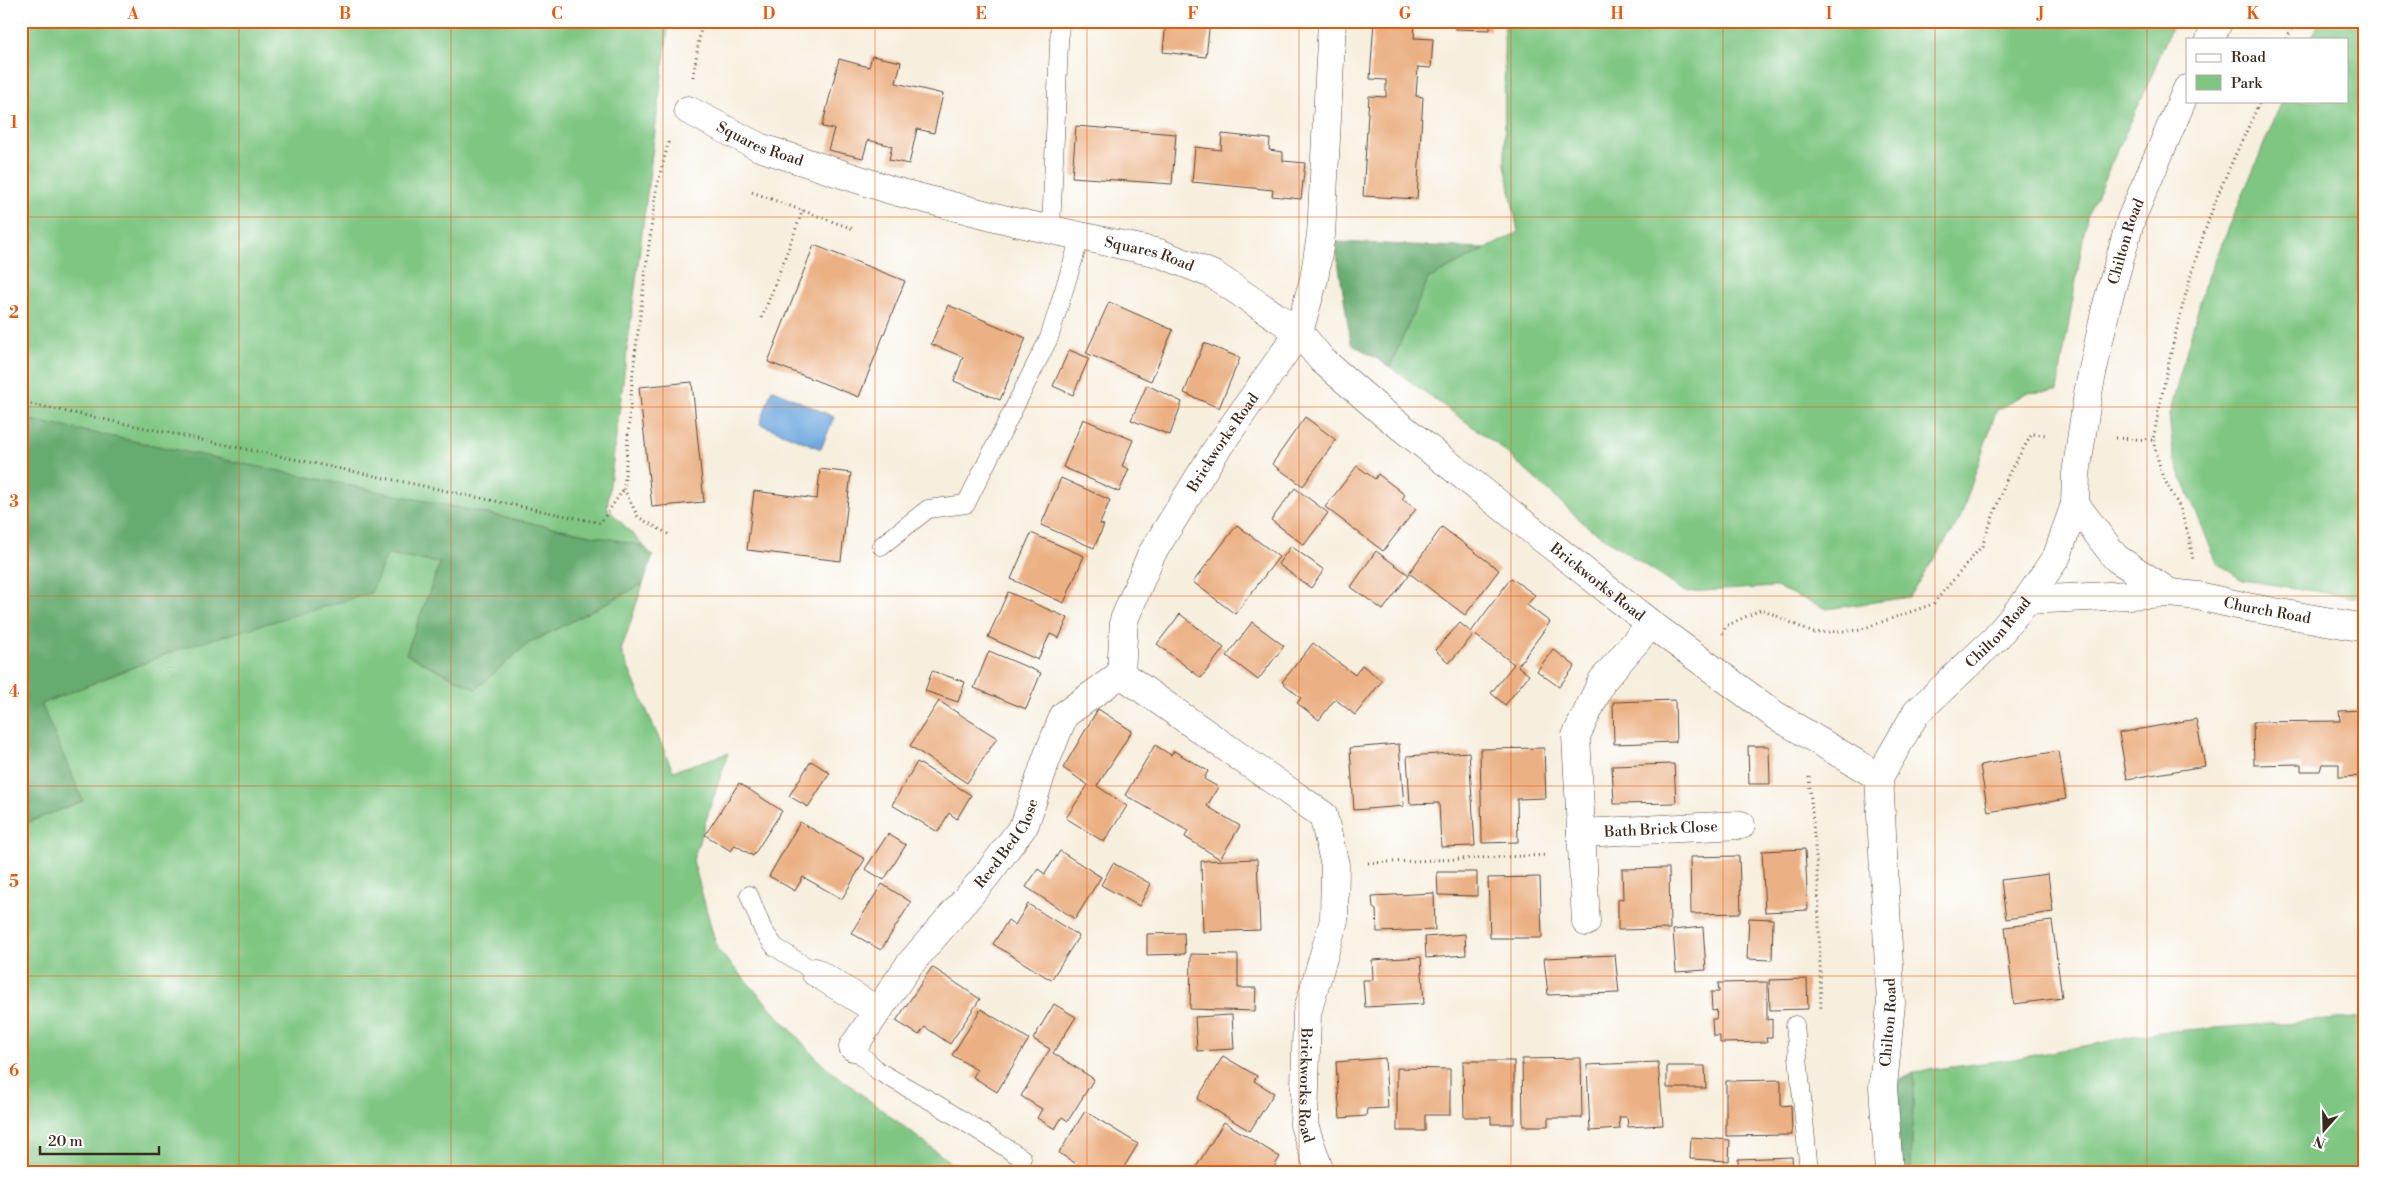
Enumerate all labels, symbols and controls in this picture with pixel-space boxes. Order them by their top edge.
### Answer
text: A [126,4,139,24]
text: B [339,4,351,24]
text: C [551,4,563,24]
text: D [763,4,776,24]
text: E [975,4,987,24]
text: F [1187,4,1199,24]
text: G [1399,4,1412,24]
text: H [1610,4,1624,24]
text: I [1826,4,1832,24]
text: J [2036,4,2044,24]
text: K [2247,4,2261,24]
legend [2186,38,2348,102]
text: Road [2231,48,2266,67]
text: Park [2231,74,2263,93]
text: 1 [10,113,18,133]
street label: Squares Road [713,118,806,171]
street label: Chilton Road [2104,195,2149,287]
street label: Squares Road [1103,233,1197,276]
text: 2 [9,303,19,323]
street label: Brickworks Road [1183,389,1264,497]
text: 3 [9,492,19,512]
street label: Brickworks Road [1545,538,1649,626]
street label: Chilton Road [1961,593,2036,672]
street label: Church Road [2222,593,2313,628]
text: 4 [9,682,20,702]
street label: Reed Bed Close [971,796,1043,892]
street label: Bath Brick Close [1603,817,1718,842]
text: 5 [9,872,19,892]
street label: Chilton Road [1876,977,1901,1068]
street label: Brickworks Road [1294,1026,1319,1146]
text: 6 [9,1061,19,1081]
north arrow [2298,1106,2348,1156]
scale bar [40,1123,159,1155]
text: N [2312,1131,2328,1152]
text: 20 m [48,1132,83,1151]

